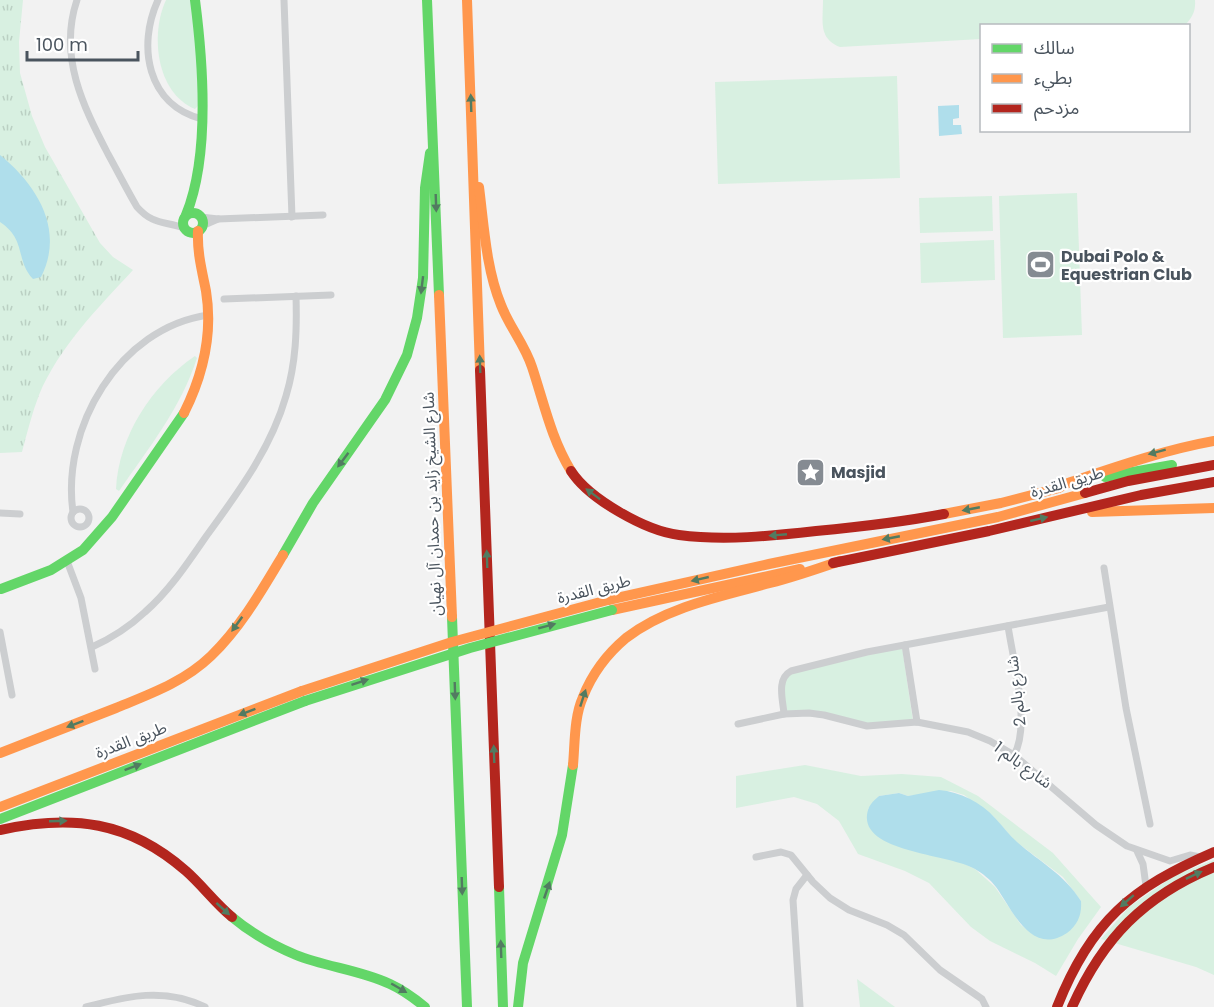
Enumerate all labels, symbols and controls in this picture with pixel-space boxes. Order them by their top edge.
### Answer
scale bar [27,24,138,62]
legend [980,24,1190,132]
text: 100 m [36,32,88,57]
text: سالك [1034,35,1075,60]
text: بطيء [1034,65,1072,91]
one-way arrow [466,93,475,112]
text: مزدحم [1034,95,1079,121]
one-way arrow [431,193,440,212]
place label: Dubai Polo & Equestrian Club [1061,245,1192,286]
sports icon: Dubai Polo & Equestrian Club [1024,249,1056,281]
one-way arrow [417,276,427,295]
one-way arrow [475,354,485,373]
street label: شارع الشيخ زايد بن حمدان آل نهيان [417,392,448,616]
one-way arrow [1148,448,1166,457]
one-way arrow [338,453,350,468]
place icon: Masjid [794,456,826,488]
place label: Masjid [831,461,886,484]
street label: طريق القدرة [1028,461,1106,503]
one-way arrow [586,488,601,500]
one-way arrow [961,505,980,514]
one-way arrow [1029,514,1048,524]
one-way arrow [768,530,787,540]
one-way arrow [882,534,900,544]
one-way arrow [482,549,491,568]
street label: طريق القدرة [555,569,633,609]
one-way arrow [691,574,710,584]
one-way arrow [232,616,244,631]
one-way arrow [538,621,556,630]
street label: شارع بالم 2 [1000,654,1033,728]
one-way arrow [351,677,369,686]
one-way arrow [450,682,459,701]
one-way arrow [578,689,588,707]
one-way arrow [238,708,256,717]
street label: طريق القدرة [92,716,170,764]
one-way arrow [66,720,84,729]
street label: شارع بالم 1 [989,736,1057,795]
one-way arrow [489,744,498,763]
one-way arrow [124,762,142,771]
one-way arrow [48,816,67,826]
one-way arrow [1185,871,1202,880]
one-way arrow [458,877,467,896]
one-way arrow [543,881,553,899]
one-way arrow [1119,894,1135,907]
one-way arrow [215,902,230,915]
one-way arrow [496,939,505,958]
one-way arrow [391,982,407,993]

